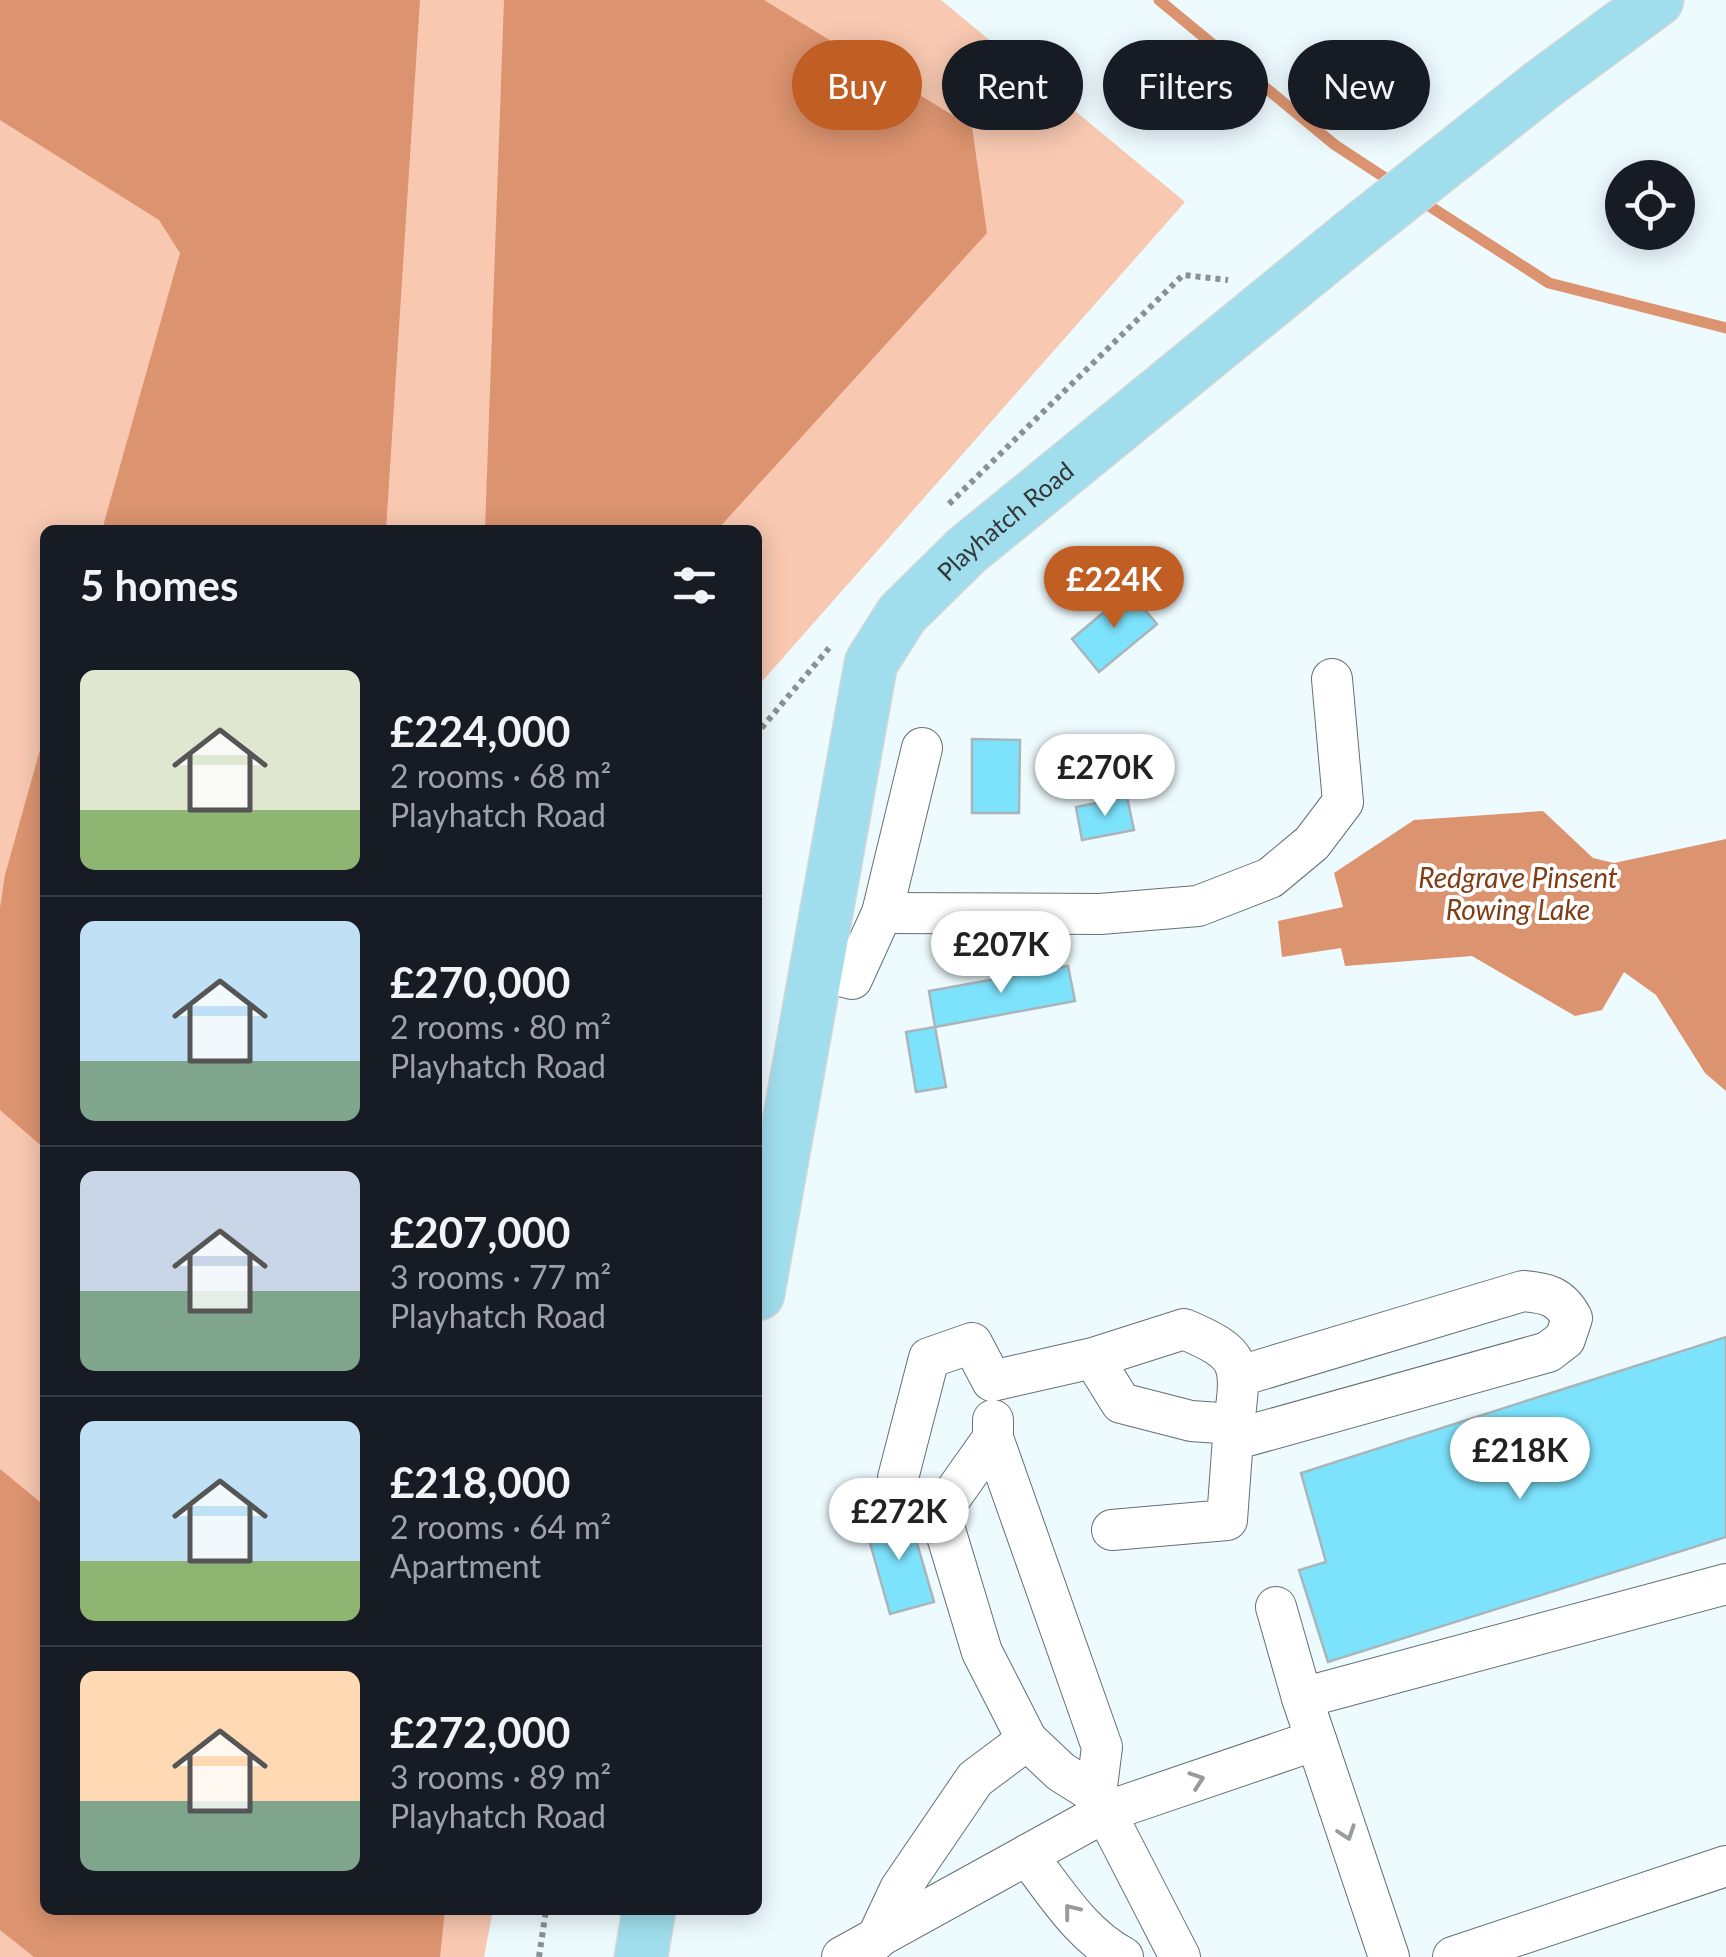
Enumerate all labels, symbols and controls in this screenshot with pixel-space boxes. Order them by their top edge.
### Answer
chip: Buy [792,40,922,130]
chip: Rent [942,40,1083,130]
chip: Filters [1103,40,1268,130]
chip: New [1288,40,1430,130]
map controls [1605,160,1695,250]
button: locate [1605,160,1695,250]
street label: Playhatch Road [930,455,1079,586]
pin: £224K [1044,546,1184,631]
icon: filters [667,558,722,613]
text: £224K [1066,559,1162,598]
text: 5 homes [80,560,238,610]
text: £224,000 [390,706,570,756]
icon: home [160,710,280,830]
pin: £270K [1035,734,1175,819]
text: £270K [1057,747,1153,786]
text: 2 rooms · 68 m² [390,756,611,795]
text: Playhatch Road [390,795,606,834]
water label: Redgrave Pinsent Rowing Lake [1418,860,1618,926]
pin: £207K [931,911,1071,996]
text: £207K [953,924,1049,963]
text: £270,000 [390,957,570,1007]
icon: home [160,961,280,1081]
text: 2 rooms · 80 m² [390,1007,611,1046]
text: Playhatch Road [390,1046,606,1085]
text: £207,000 [390,1207,570,1257]
icon: home [160,1211,280,1331]
text: 3 rooms · 77 m² [390,1257,611,1296]
text: Playhatch Road [390,1296,606,1335]
pin: £218K [1450,1417,1590,1502]
text: £218K [1472,1430,1568,1469]
text: £218,000 [390,1457,570,1507]
icon: home [160,1461,280,1581]
pin: £272K [829,1478,969,1563]
text: £272K [851,1491,947,1530]
text: 2 rooms · 64 m² [390,1507,611,1546]
text: Apartment [390,1546,541,1585]
text: £272,000 [390,1707,570,1757]
icon: home [160,1711,280,1831]
text: 3 rooms · 89 m² [390,1757,611,1796]
one-way arrow [1188,1772,1205,1792]
text: Playhatch Road [390,1796,606,1835]
one-way arrow [1335,1823,1356,1840]
one-way arrow [1065,1904,1082,1922]

